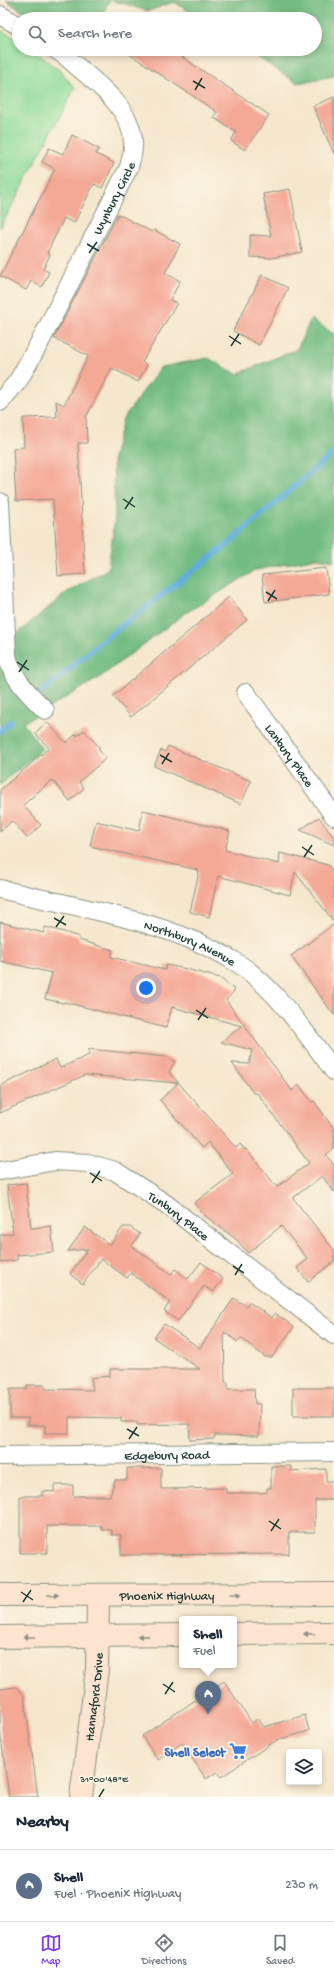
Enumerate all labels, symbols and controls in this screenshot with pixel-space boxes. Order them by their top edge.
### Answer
search box [12,12,322,56]
icon: search [26,23,48,45]
text: Search here [58,25,132,43]
street label: Wynbury Circle [91,161,140,238]
street label: Lanbury Place [261,722,316,791]
street label: Northbury Avenue [142,919,238,970]
your location [136,978,156,998]
street label: Tunbury Place [144,1189,212,1245]
street label: Edgebury Road [124,1448,211,1465]
street label: Phoenix Highway [119,1589,215,1605]
one-way arrow [47,1592,60,1598]
one-way arrow [229,1592,242,1598]
popup [179,1616,237,1668]
text: Shell [193,1626,223,1644]
one-way arrow [302,1631,315,1637]
one-way arrow [137,1632,149,1639]
one-way arrow [22,1634,35,1640]
text: Fuel [193,1644,216,1659]
street label: Hannaford Drive [83,1652,107,1742]
pin: A [195,1681,221,1714]
supermarket icon: Shell Select [228,1741,248,1761]
place label: Shell Select [164,1746,227,1761]
map controls [286,1749,322,1785]
button: layers [286,1749,322,1785]
text: 31°00'48"E [79,1774,129,1786]
text: Nearby [16,1813,69,1833]
text: Shell [54,1869,83,1887]
text: A [25,1878,33,1893]
text: 230 m [285,1878,318,1893]
text: Fuel · Phoenix Highway [54,1887,181,1902]
tab: Map [40,1932,62,1968]
tab: Directions [142,1932,186,1968]
tab: Saved [266,1932,294,1968]

